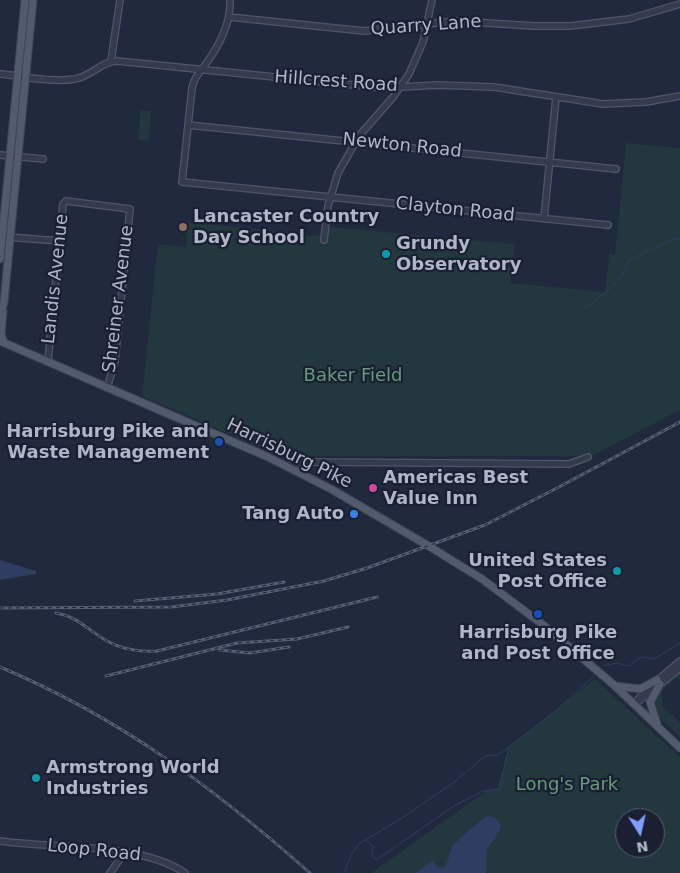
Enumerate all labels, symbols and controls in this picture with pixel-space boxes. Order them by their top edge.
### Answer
street label: Quarry Lane [370,11,482,41]
street label: Hillcrest Road [273,67,399,97]
street label: Newton Road [341,129,463,163]
street label: Clayton Road [394,193,516,227]
place label: Lancaster Country Day School [193,206,379,248]
street label: Landis Avenue [38,213,74,345]
marker: Lancaster Country Day School [177,221,189,233]
street label: Shreiner Avenue [99,224,139,374]
place label: Grundy Observatory [396,233,521,276]
marker: Grundy Observatory [380,248,392,260]
park label: Baker Field [304,365,402,387]
street label: Harrisburg Pike [223,414,355,494]
place label: Harrisburg Pike and Waste Management [6,421,209,464]
marker: Harrisburg Pike and Waste Management [213,436,225,448]
place label: Americas Best Value Inn [383,467,528,509]
marker: Americas Best Value Inn [367,482,379,494]
place label: Tang Auto [242,503,344,525]
marker: Tang Auto [348,508,360,520]
place label: United States Post Office [468,550,607,592]
marker: United States Post Office [611,565,623,577]
marker: Harrisburg Pike and Post Office [532,608,544,620]
place label: Harrisburg Pike and Post Office [459,622,617,664]
place label: Armstrong World Industries [46,757,220,800]
marker: Armstrong World Industries [30,772,42,784]
park label: Long's Park [516,774,618,796]
north arrow [615,808,665,858]
street label: Loop Road [46,835,142,867]
text: N [635,838,650,856]

